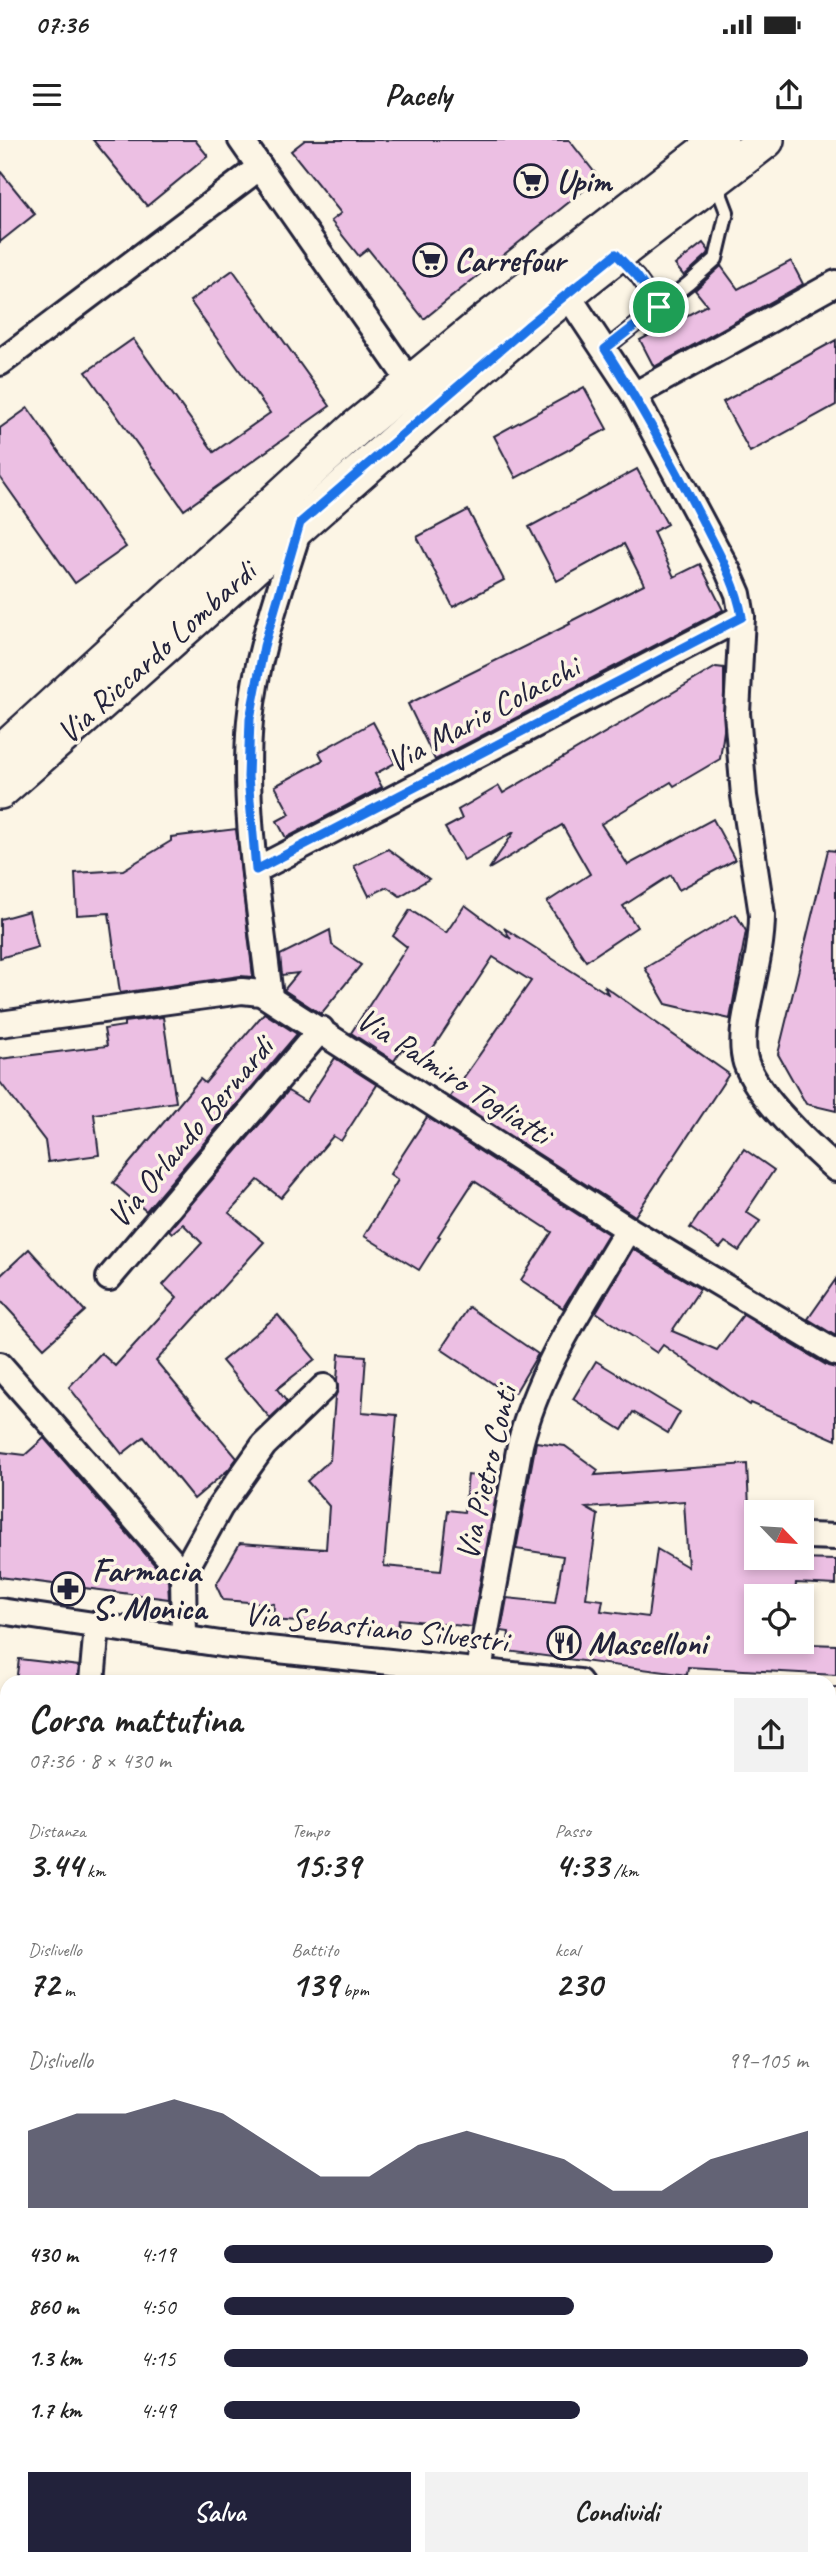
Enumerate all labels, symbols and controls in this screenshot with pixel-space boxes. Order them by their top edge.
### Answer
text: 07:36 [35,8,87,41]
text: Pacely [385,74,451,115]
icon: menu [28,76,66,114]
icon: share [770,76,808,114]
place label: Upim [556,160,613,202]
supermarket icon: Upim [512,162,550,200]
place label: Carrefour [454,239,569,281]
supermarket icon: Carrefour [411,241,449,279]
pin [629,277,689,337]
icon: arrive [640,288,678,326]
street label: Via Riccardo Lombardi [48,549,267,753]
street label: Via Mario Colacchi [380,644,590,782]
street label: Via Palmiro Togliatti [349,998,562,1157]
street label: Via Orlando Bernardi [98,1025,285,1236]
street label: Via Pietro Conti [446,1378,527,1564]
north arrow [744,1500,814,1570]
map controls [744,1500,814,1654]
place label: Farmacia S. Monica [92,1549,209,1629]
pharmacy icon: Farmacia S. Monica [49,1570,87,1608]
button: locate [744,1584,814,1654]
street label: Via Sebastiano Silvestri [242,1592,514,1662]
place label: Mascelloni [588,1622,711,1664]
restaurant icon: Mascelloni [545,1624,583,1662]
text: Corsa mattutina [28,1696,242,1743]
button: share [734,1698,808,1772]
text: 07:36 · 8 × 430 m [28,1746,171,1775]
text: Distanza [28,1819,86,1843]
text: Tempo [291,1819,329,1843]
text: Passo [555,1819,591,1843]
text: 3.44 [28,1843,82,1888]
text: 15:39 [291,1843,360,1888]
text: 4:33 [555,1843,609,1888]
text: km [82,1859,105,1883]
text: /km [609,1859,638,1883]
text: Dislivello [28,1938,82,1962]
text: Battito [291,1938,339,1962]
text: kcal [555,1938,580,1962]
text: 72 [28,1962,59,2007]
text: 139 [291,1962,338,2007]
text: 230 [555,1962,602,2007]
text: m [59,1978,75,2002]
text: bpm [338,1978,369,2002]
text: Dislivello [28,2046,93,2075]
text: 99–105 m [728,2046,808,2075]
text: 430 m [28,2240,78,2269]
text: 4:19 [140,2240,176,2269]
text: 860 m [28,2292,78,2321]
text: 4:50 [140,2292,176,2321]
text: 1.3 km [28,2344,82,2373]
text: 4:15 [140,2344,176,2373]
text: 1.7 km [28,2396,81,2425]
text: 4:49 [140,2396,176,2425]
button: Salva [28,2472,411,2552]
button: Condividi [425,2472,808,2552]

